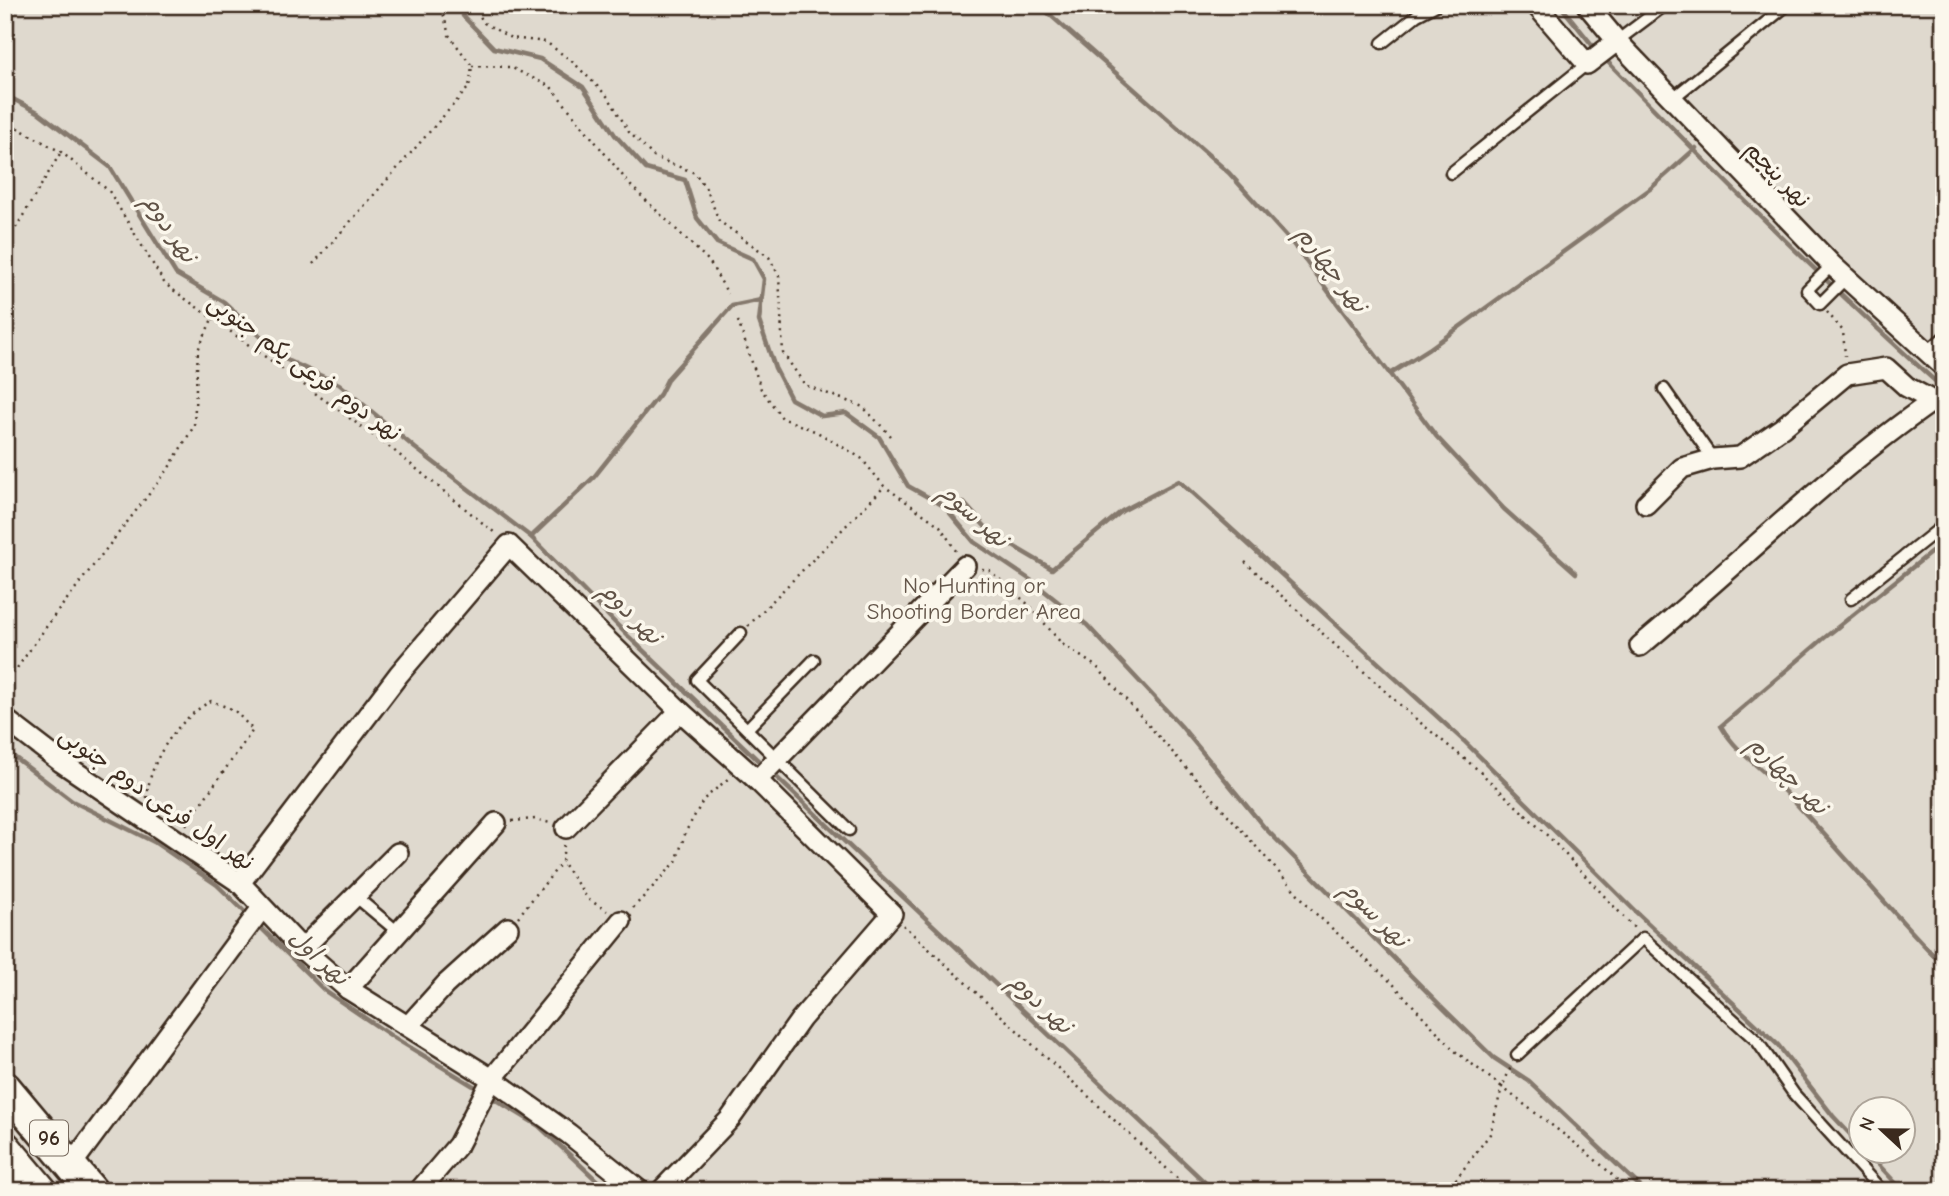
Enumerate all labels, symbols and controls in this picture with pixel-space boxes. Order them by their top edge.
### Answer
street label: نهر پنجم [1736,135,1816,216]
water label: نهر دوم [133,188,205,272]
water label: نهر چهارم [1286,220,1375,323]
street label: نهر دوم فرعی یکم جنوبی [200,288,407,450]
water label: نهر سوم [929,477,1017,559]
park label: No Hunting or Shooting Border Area [867,572,1081,625]
water label: نهر دوم [590,575,670,655]
street label: نهر اول فرعی دوم جنوبی [52,721,259,879]
water label: نهر چهارم [1739,730,1836,826]
water label: نهر سوم [1331,874,1416,959]
water label: نهر اول [283,923,357,993]
water label: نهر دوم [1000,966,1081,1044]
north arrow [1848,1094,1918,1164]
text: N [1855,1114,1880,1134]
road number: 96 [30,1120,68,1156]

